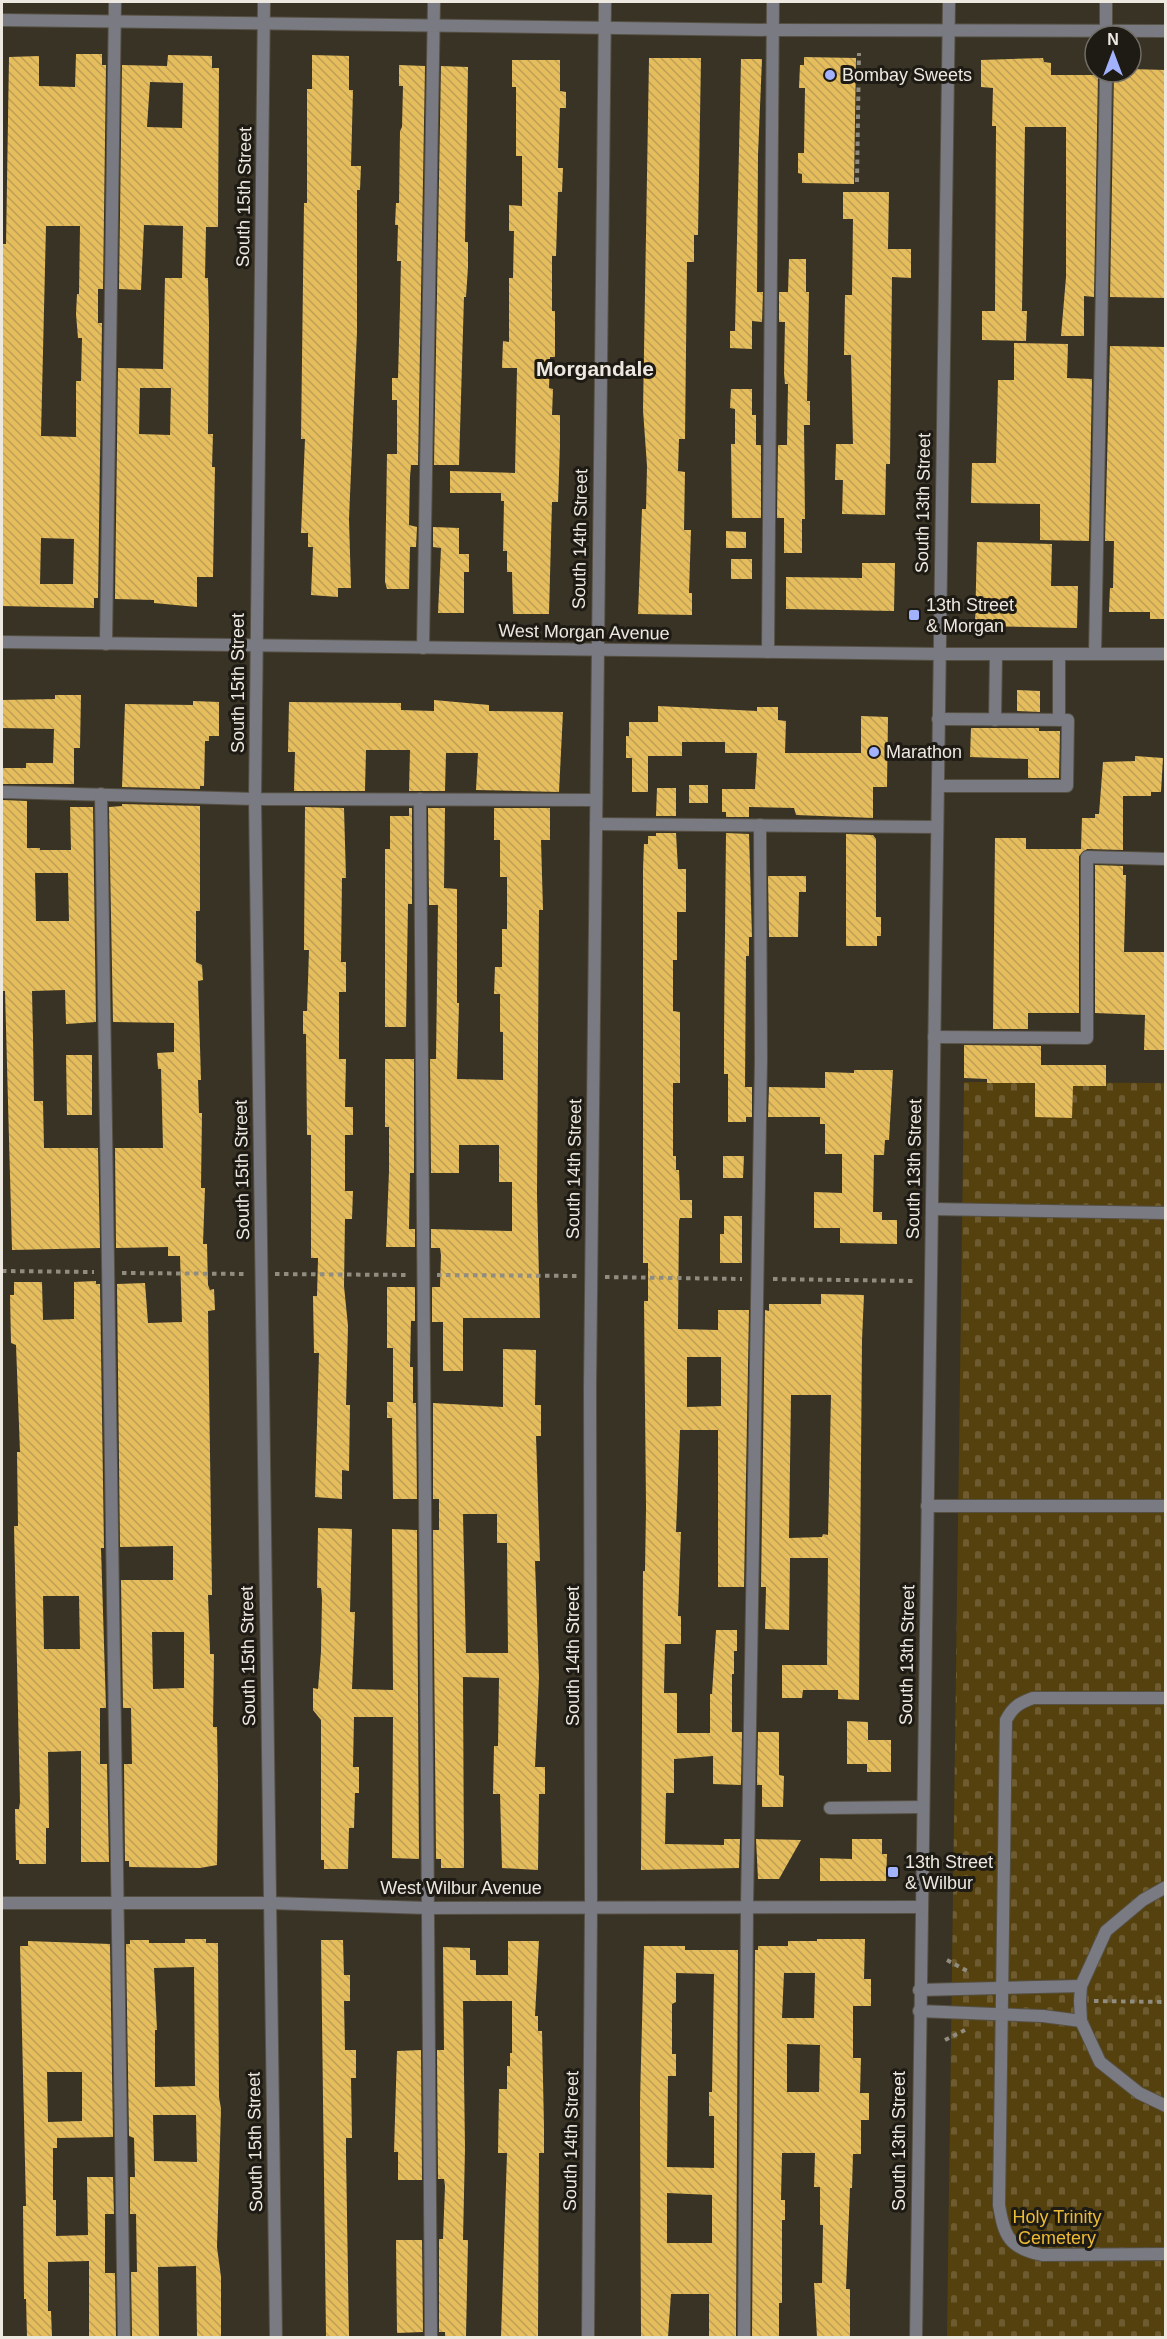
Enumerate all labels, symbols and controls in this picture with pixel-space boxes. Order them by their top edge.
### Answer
north arrow [1083,24,1143,84]
text: N [1107,31,1119,48]
place label: Bombay Sweets [842,65,972,85]
marker: Bombay Sweets [823,68,837,82]
street label: South 15th Street [233,127,255,267]
district label: Morgandale [536,357,654,380]
street label: South 13th Street [912,433,934,573]
street label: South 14th Street [569,469,591,609]
place label: 13th Street & Morgan [926,595,1014,636]
marker: 13th Street & Morgan [907,608,921,622]
street label: South 15th Street [228,613,248,753]
street label: West Morgan Avenue [498,621,670,643]
place label: Marathon [886,742,962,762]
marker: Marathon [867,745,881,759]
street label: South 14th Street [563,1099,585,1239]
street label: South 13th Street [903,1099,925,1239]
street label: South 15th Street [231,1100,253,1240]
street label: South 13th Street [896,1585,918,1725]
street label: South 15th Street [237,1586,259,1726]
street label: South 14th Street [563,1586,583,1726]
place label: 13th Street & Wilbur [905,1852,993,1893]
marker: 13th Street & Wilbur [886,1865,900,1879]
street label: West Wilbur Avenue [380,1878,542,1898]
street label: South 14th Street [560,2071,582,2211]
street label: South 13th Street [889,2071,909,2211]
street label: South 15th Street [244,2072,266,2212]
park label: Holy Trinity Cemetery [1012,2207,1102,2248]

